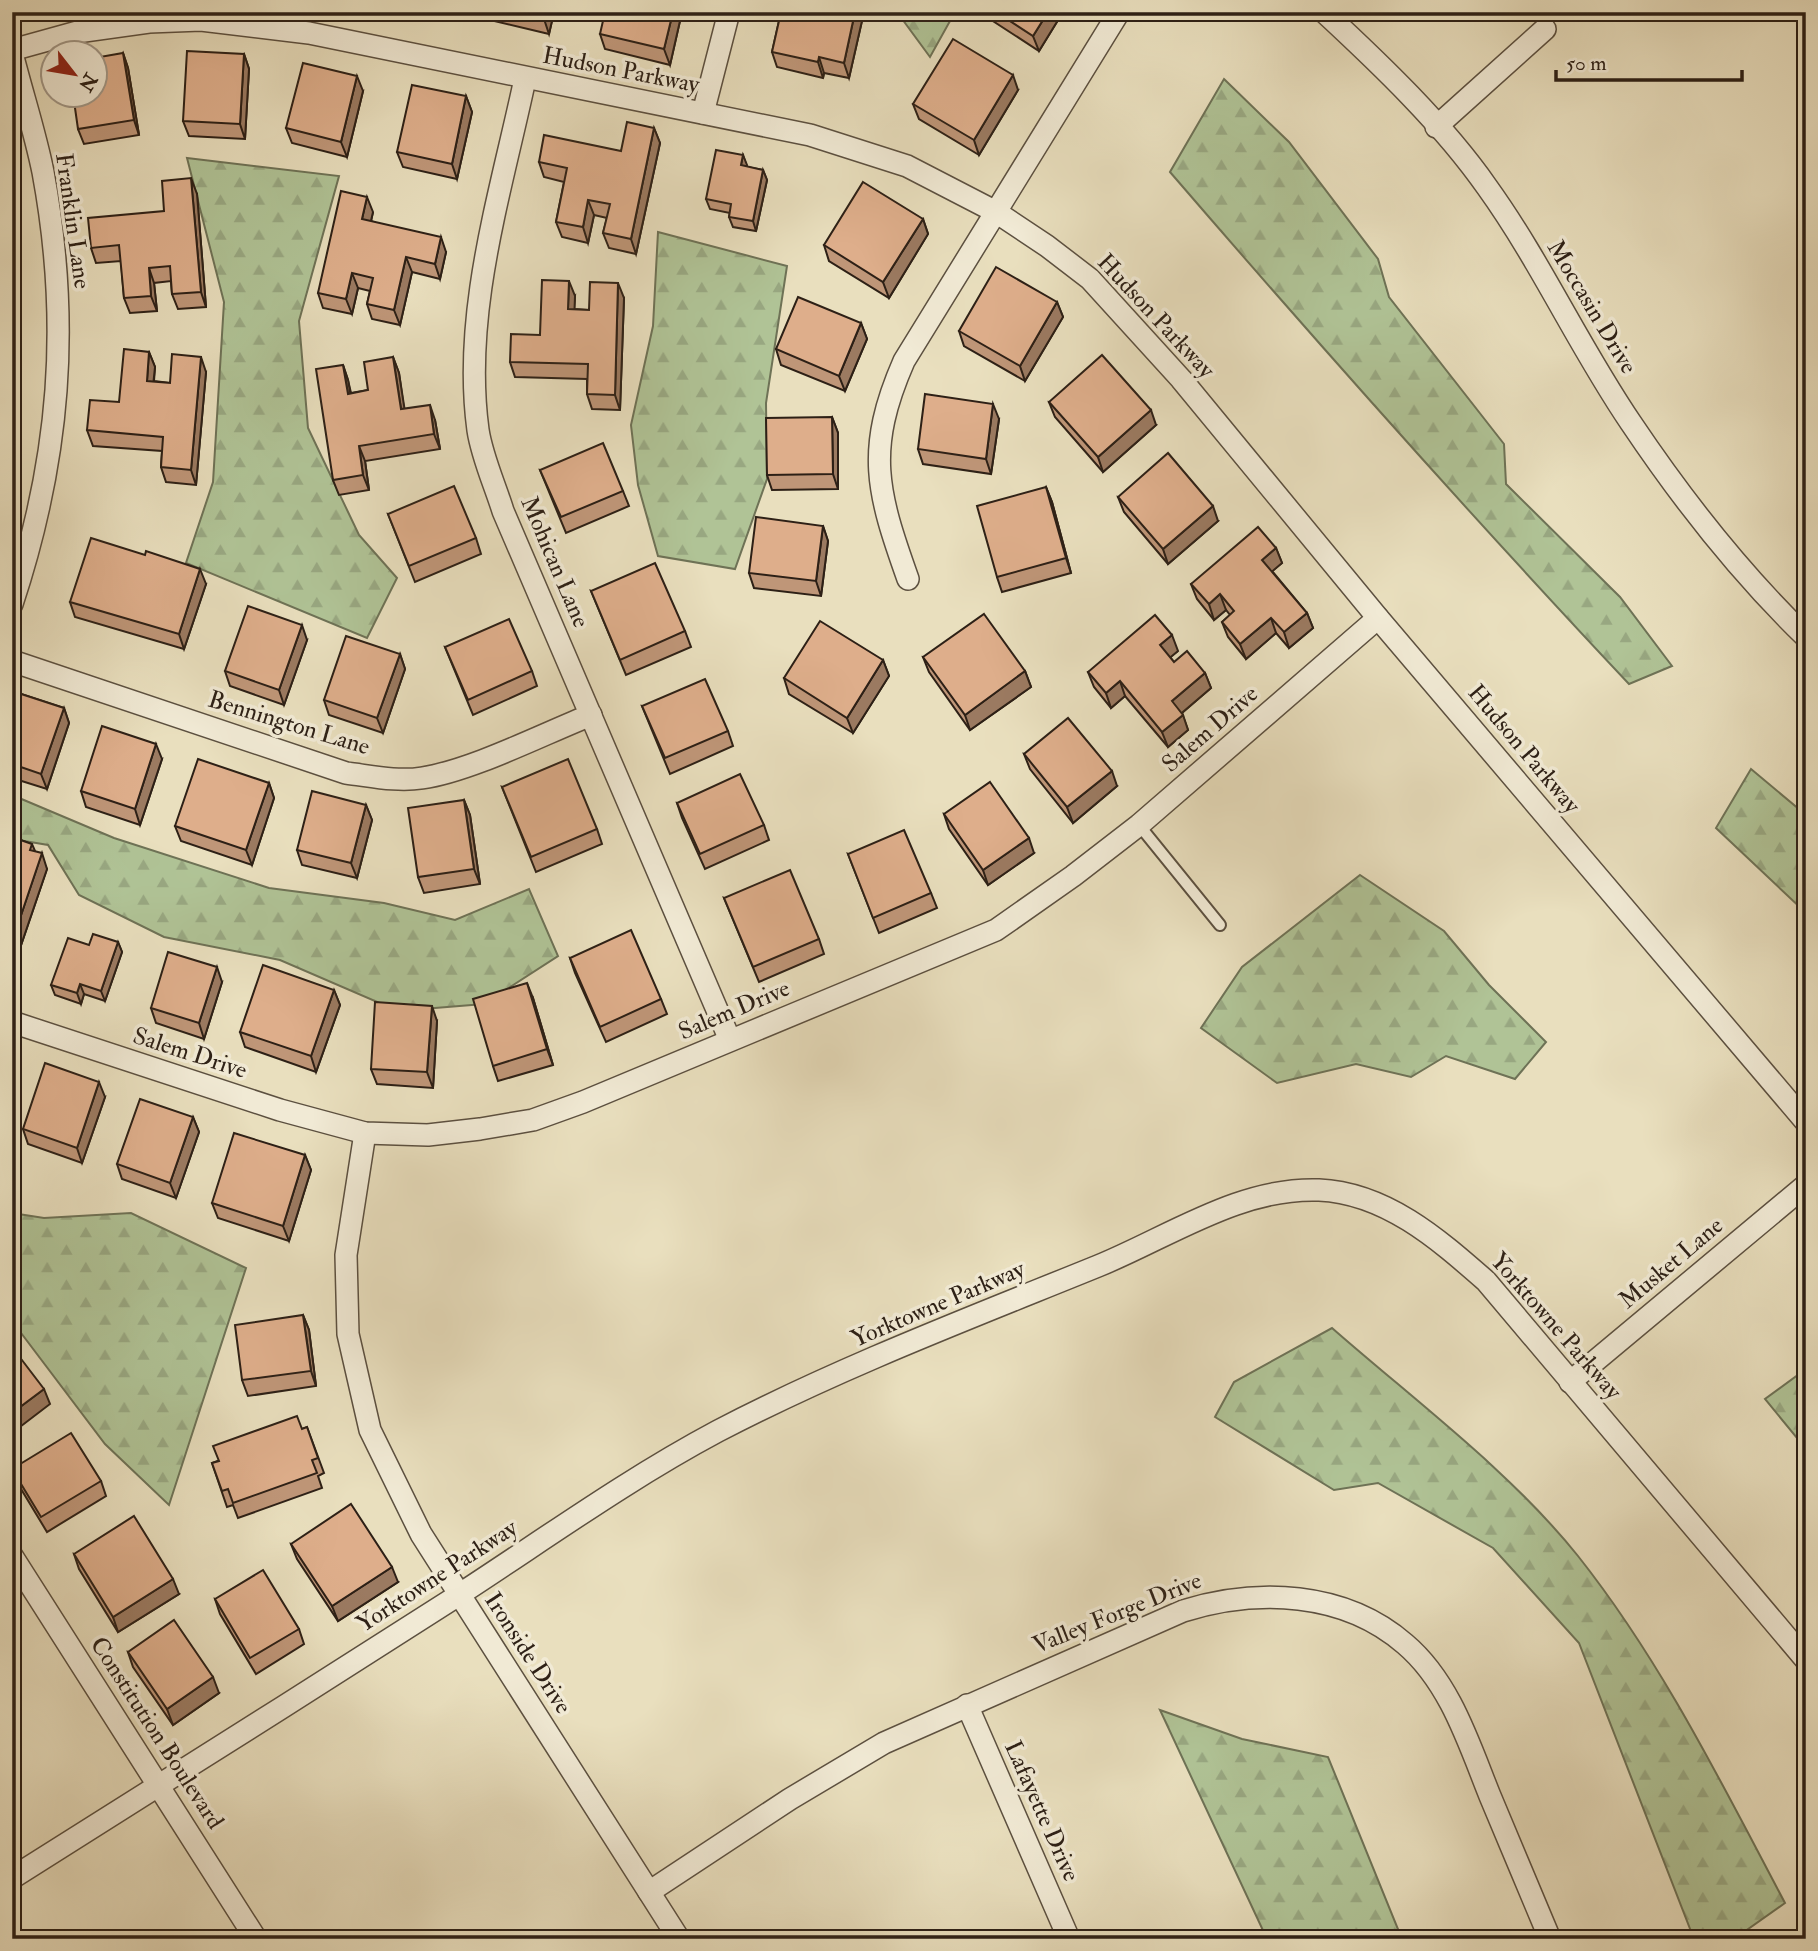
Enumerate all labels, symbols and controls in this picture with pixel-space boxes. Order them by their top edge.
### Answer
north arrow [38,38,108,108]
scale bar [1556,38,1741,82]
street label: Hudson Parkway [540,40,703,100]
text: 50 m [1566,50,1607,77]
text: N [73,68,103,97]
street label: Franklin Lane [48,151,98,291]
street label: Moccasin Drive [1540,235,1644,379]
street label: Hudson Parkway [1090,247,1222,385]
street label: Mohican Lane [513,492,597,632]
street label: Hudson Parkway [1461,678,1587,820]
street label: Salem Drive [1155,679,1265,779]
street label: Bennington Lane [204,684,374,762]
street label: Salem Drive [674,973,794,1047]
street label: Salem Drive [129,1020,251,1086]
street label: Musket Lane [1612,1210,1730,1316]
street label: Yorktowne Parkway [1483,1246,1629,1407]
street label: Yorktowne Parkway [847,1253,1030,1355]
street label: Yorktowne Parkway [351,1512,524,1640]
street label: Valley Forge Drive [1028,1565,1206,1661]
street label: Ironside Drive [477,1586,579,1720]
street label: Constitution Boulevard [83,1631,231,1835]
street label: Lafayette Drive [997,1736,1087,1886]

